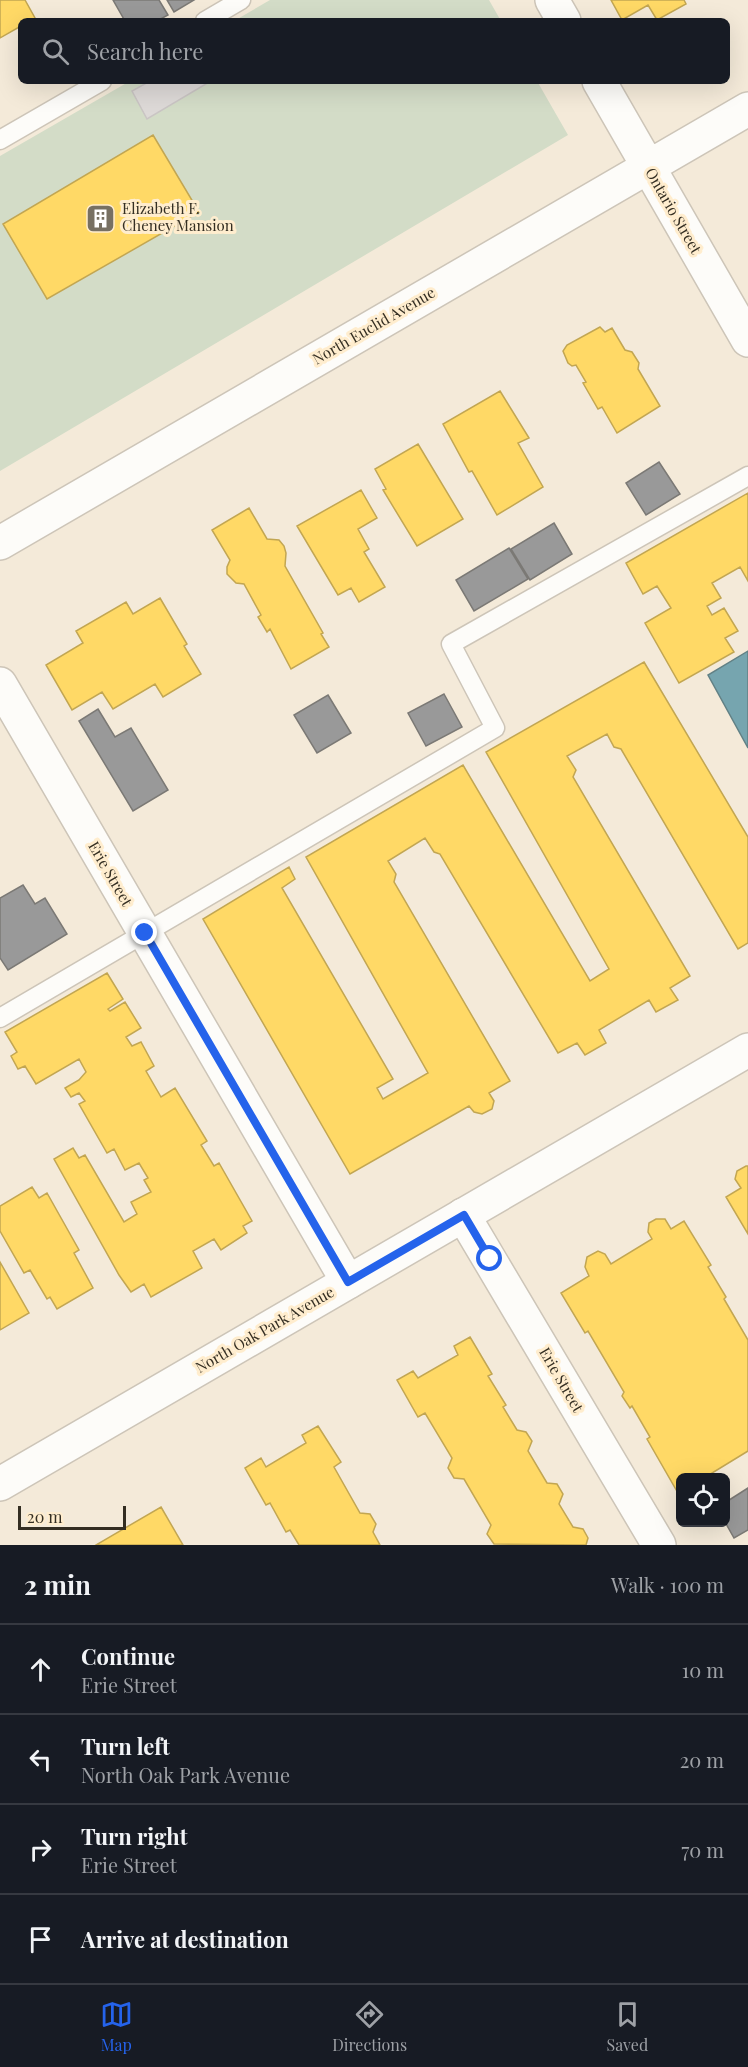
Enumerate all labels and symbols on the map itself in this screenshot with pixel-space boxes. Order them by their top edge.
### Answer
street label: Ontario Street [641,164,707,258]
place label: Elizabeth F. Cheney Mansion [122,198,234,235]
building icon: Elizabeth F. Cheney Mansion [85,202,117,234]
street label: North Euclid Avenue [309,282,438,368]
street label: Erie Street [84,837,138,910]
route end [131,919,157,945]
route start [476,1245,502,1271]
street label: North Oak Park Avenue [192,1281,337,1377]
street label: Erie Street [535,1343,589,1416]
scale bar [18,1503,126,1530]

